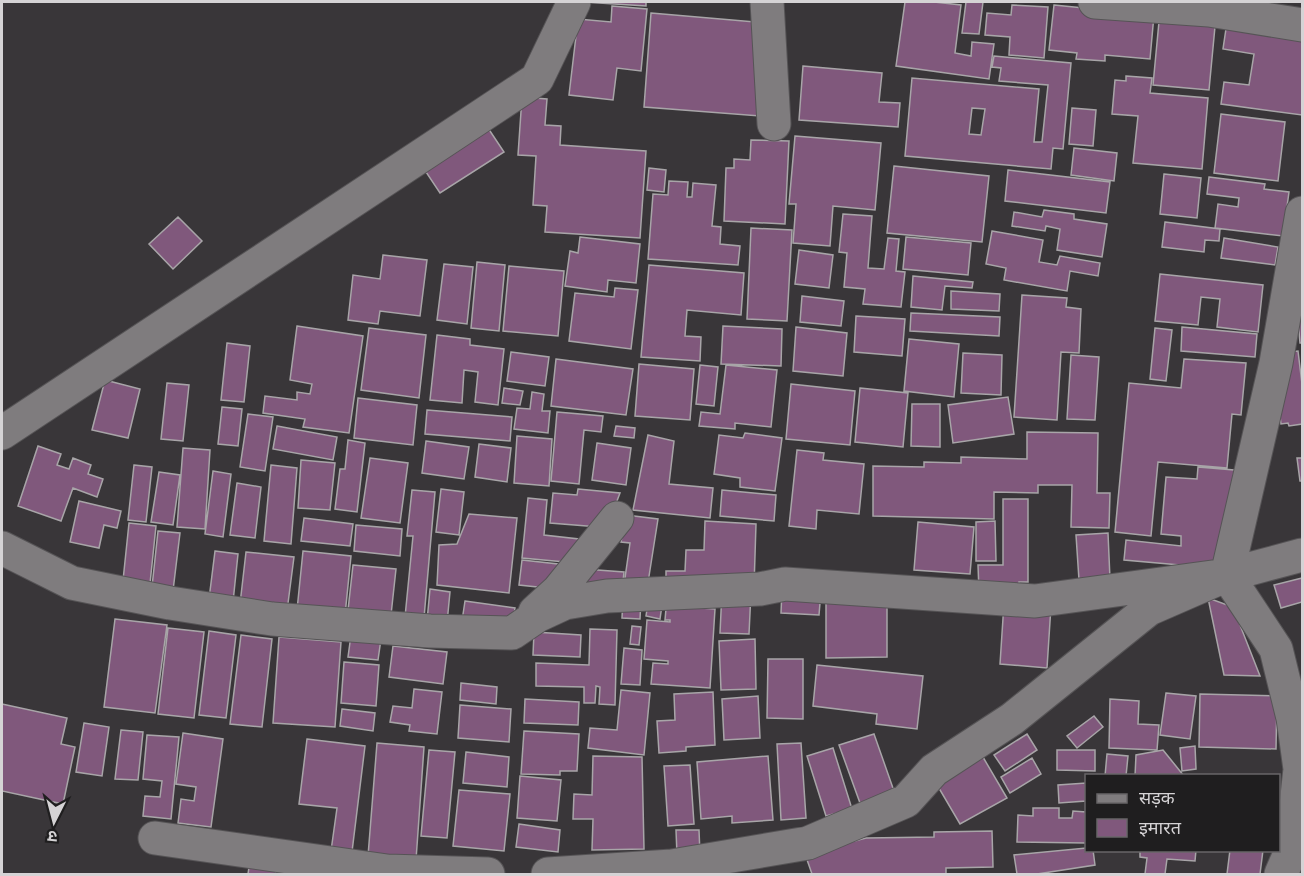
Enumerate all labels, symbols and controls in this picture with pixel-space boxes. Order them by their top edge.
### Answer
legend [1085,774,1280,852]
text: सड़क [1139,785,1176,810]
north arrow [24,792,84,852]
text: इमारत [1139,815,1182,840]
text: उ [46,825,58,848]

